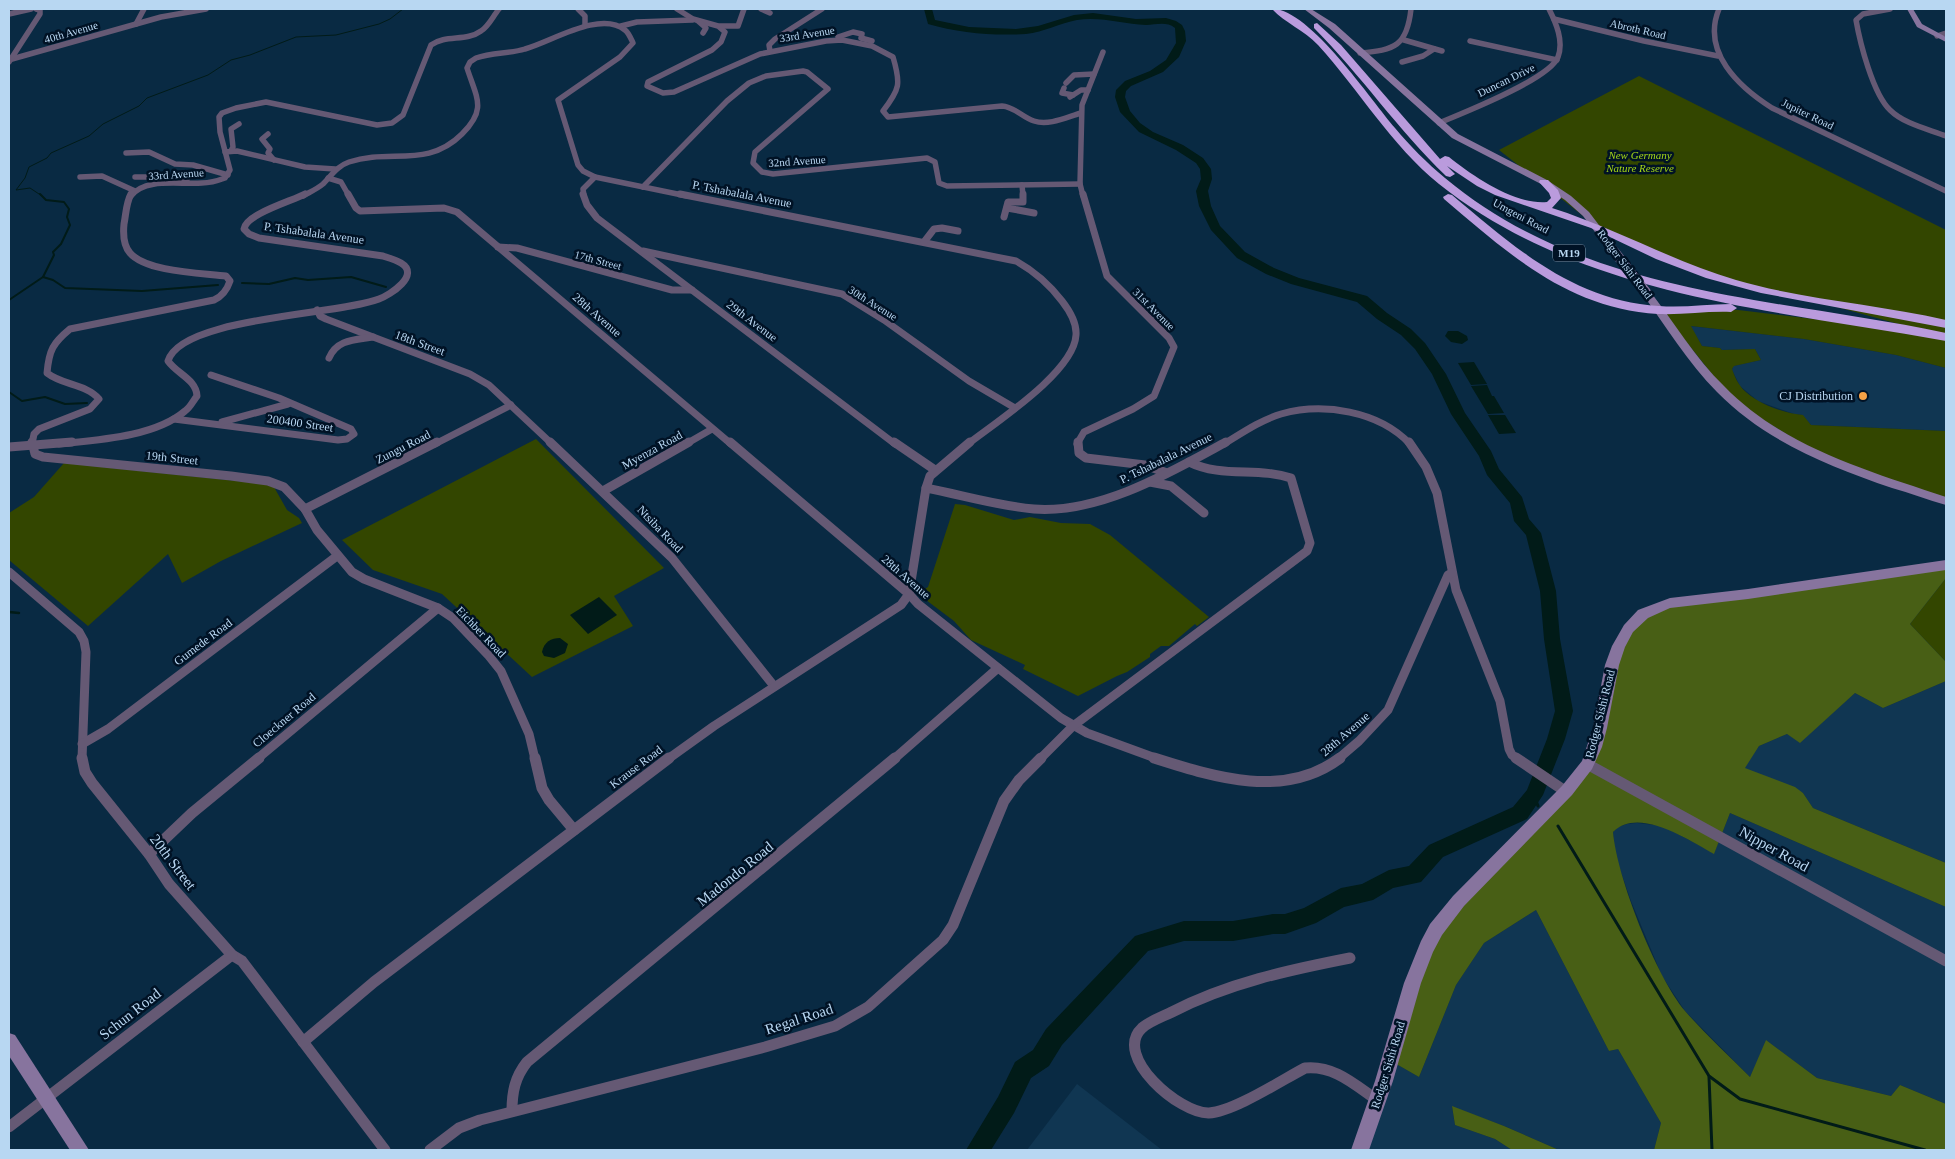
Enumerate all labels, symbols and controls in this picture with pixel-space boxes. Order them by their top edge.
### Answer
street label: Abroth Road [1609,17,1668,41]
street label: 40th Avenue [43,19,99,45]
street label: 33rd Avenue [779,24,836,44]
street label: Duncan Drive [1476,61,1537,99]
street label: Jupiter Road [1780,96,1836,132]
park label: New Germany Nature Reserve [1605,149,1674,174]
street label: 32nd Avenue [768,153,826,169]
street label: 33rd Avenue [148,166,204,182]
street label: P. Tshabalala Avenue [691,177,793,211]
street label: Umgeni Road [1491,196,1551,236]
street label: P. Tshabalala Avenue [263,219,365,247]
street label: Rodger Sishi Road [1595,227,1655,301]
road number: M19 [1553,244,1585,262]
street label: 17th Street [573,248,623,272]
street label: 30th Avenue [846,283,900,323]
street label: 31st Avenue [1131,286,1177,332]
street label: 28th Avenue [570,290,624,340]
street label: 29th Avenue [724,297,780,345]
street label: 18th Street [393,327,448,359]
place label: CJ Distribution [1779,389,1853,403]
marker: CJ Distribution [1857,390,1869,402]
street label: 200400 Street [266,411,335,435]
street label: Zungu Road [373,427,433,467]
street label: Myenza Road [619,428,685,472]
street label: P. Tshabalala Avenue [1118,430,1214,486]
street label: 19th Street [145,448,199,468]
street label: Ntsiba Road [634,503,686,555]
street label: 28th Avenue [879,552,933,602]
street label: Eichber Road [453,604,509,660]
street label: Gumede Road [171,616,235,668]
street label: Rodger Sishi Road [1582,668,1618,760]
street label: Cloeckner Road [250,690,318,750]
street label: 28th Avenue [1318,709,1372,759]
street label: Krause Road [607,743,665,791]
street label: Nipper Road [1736,823,1812,875]
street label: 20th Street [147,831,200,894]
street label: Madondo Road [694,838,777,909]
street label: Schun Road [96,985,164,1043]
street label: Regal Road [763,1000,835,1037]
street label: Rodger Sishi Road [1368,1020,1408,1110]

